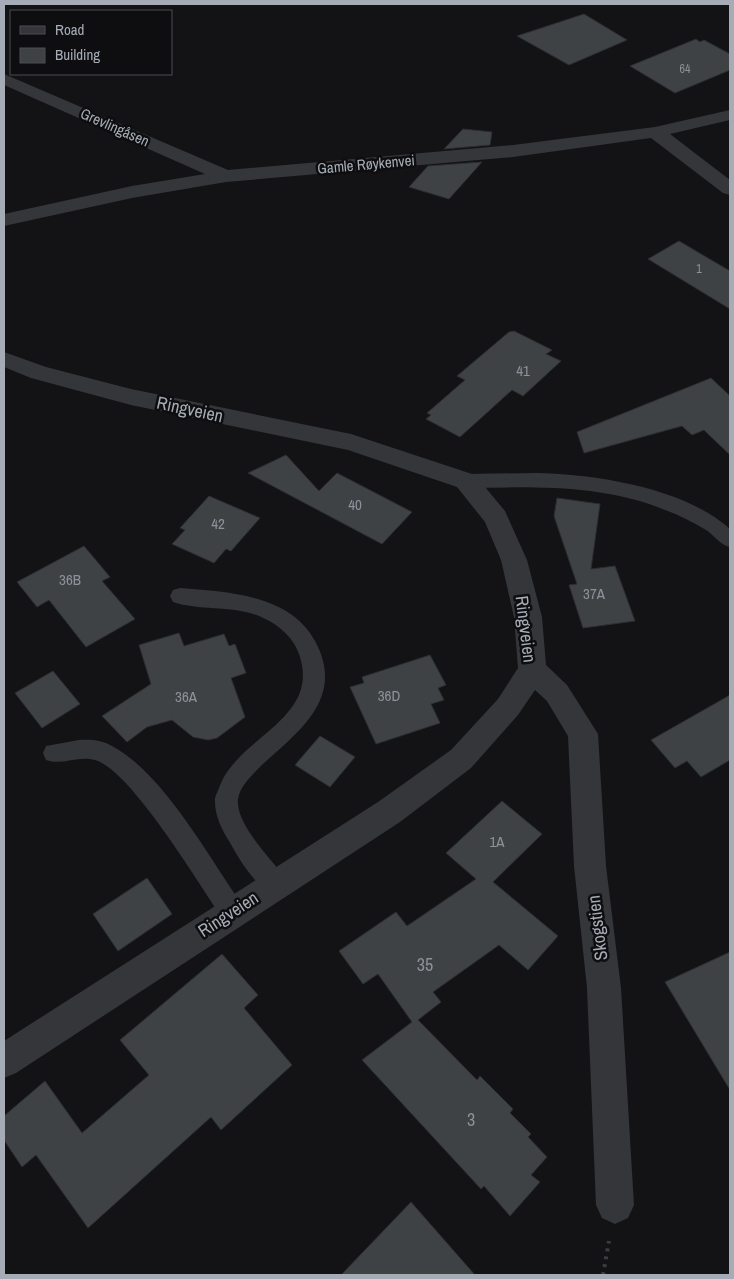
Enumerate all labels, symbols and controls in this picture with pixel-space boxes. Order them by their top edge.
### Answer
legend [10,10,172,75]
text: Road [55,19,84,40]
text: Building [55,44,100,65]
house number: 64 [680,61,691,77]
street label: Grevlingåsen [77,103,153,151]
street label: Gamle Røykenvei [316,149,416,179]
house number: 1 [696,261,702,277]
house number: 41 [516,360,530,381]
street label: Ringveien [154,390,226,428]
house number: 40 [348,494,362,515]
house number: 42 [211,513,225,534]
house number: 36B [59,569,81,590]
house number: 37A [583,583,606,604]
street label: Ringveien [509,594,543,664]
house number: 36D [378,685,400,706]
house number: 36A [175,686,198,707]
house number: 1A [489,831,505,852]
street label: Ringveien [193,885,263,943]
street label: Skogstien [581,894,613,962]
house number: 35 [417,952,433,977]
house number: 3 [467,1107,475,1132]

